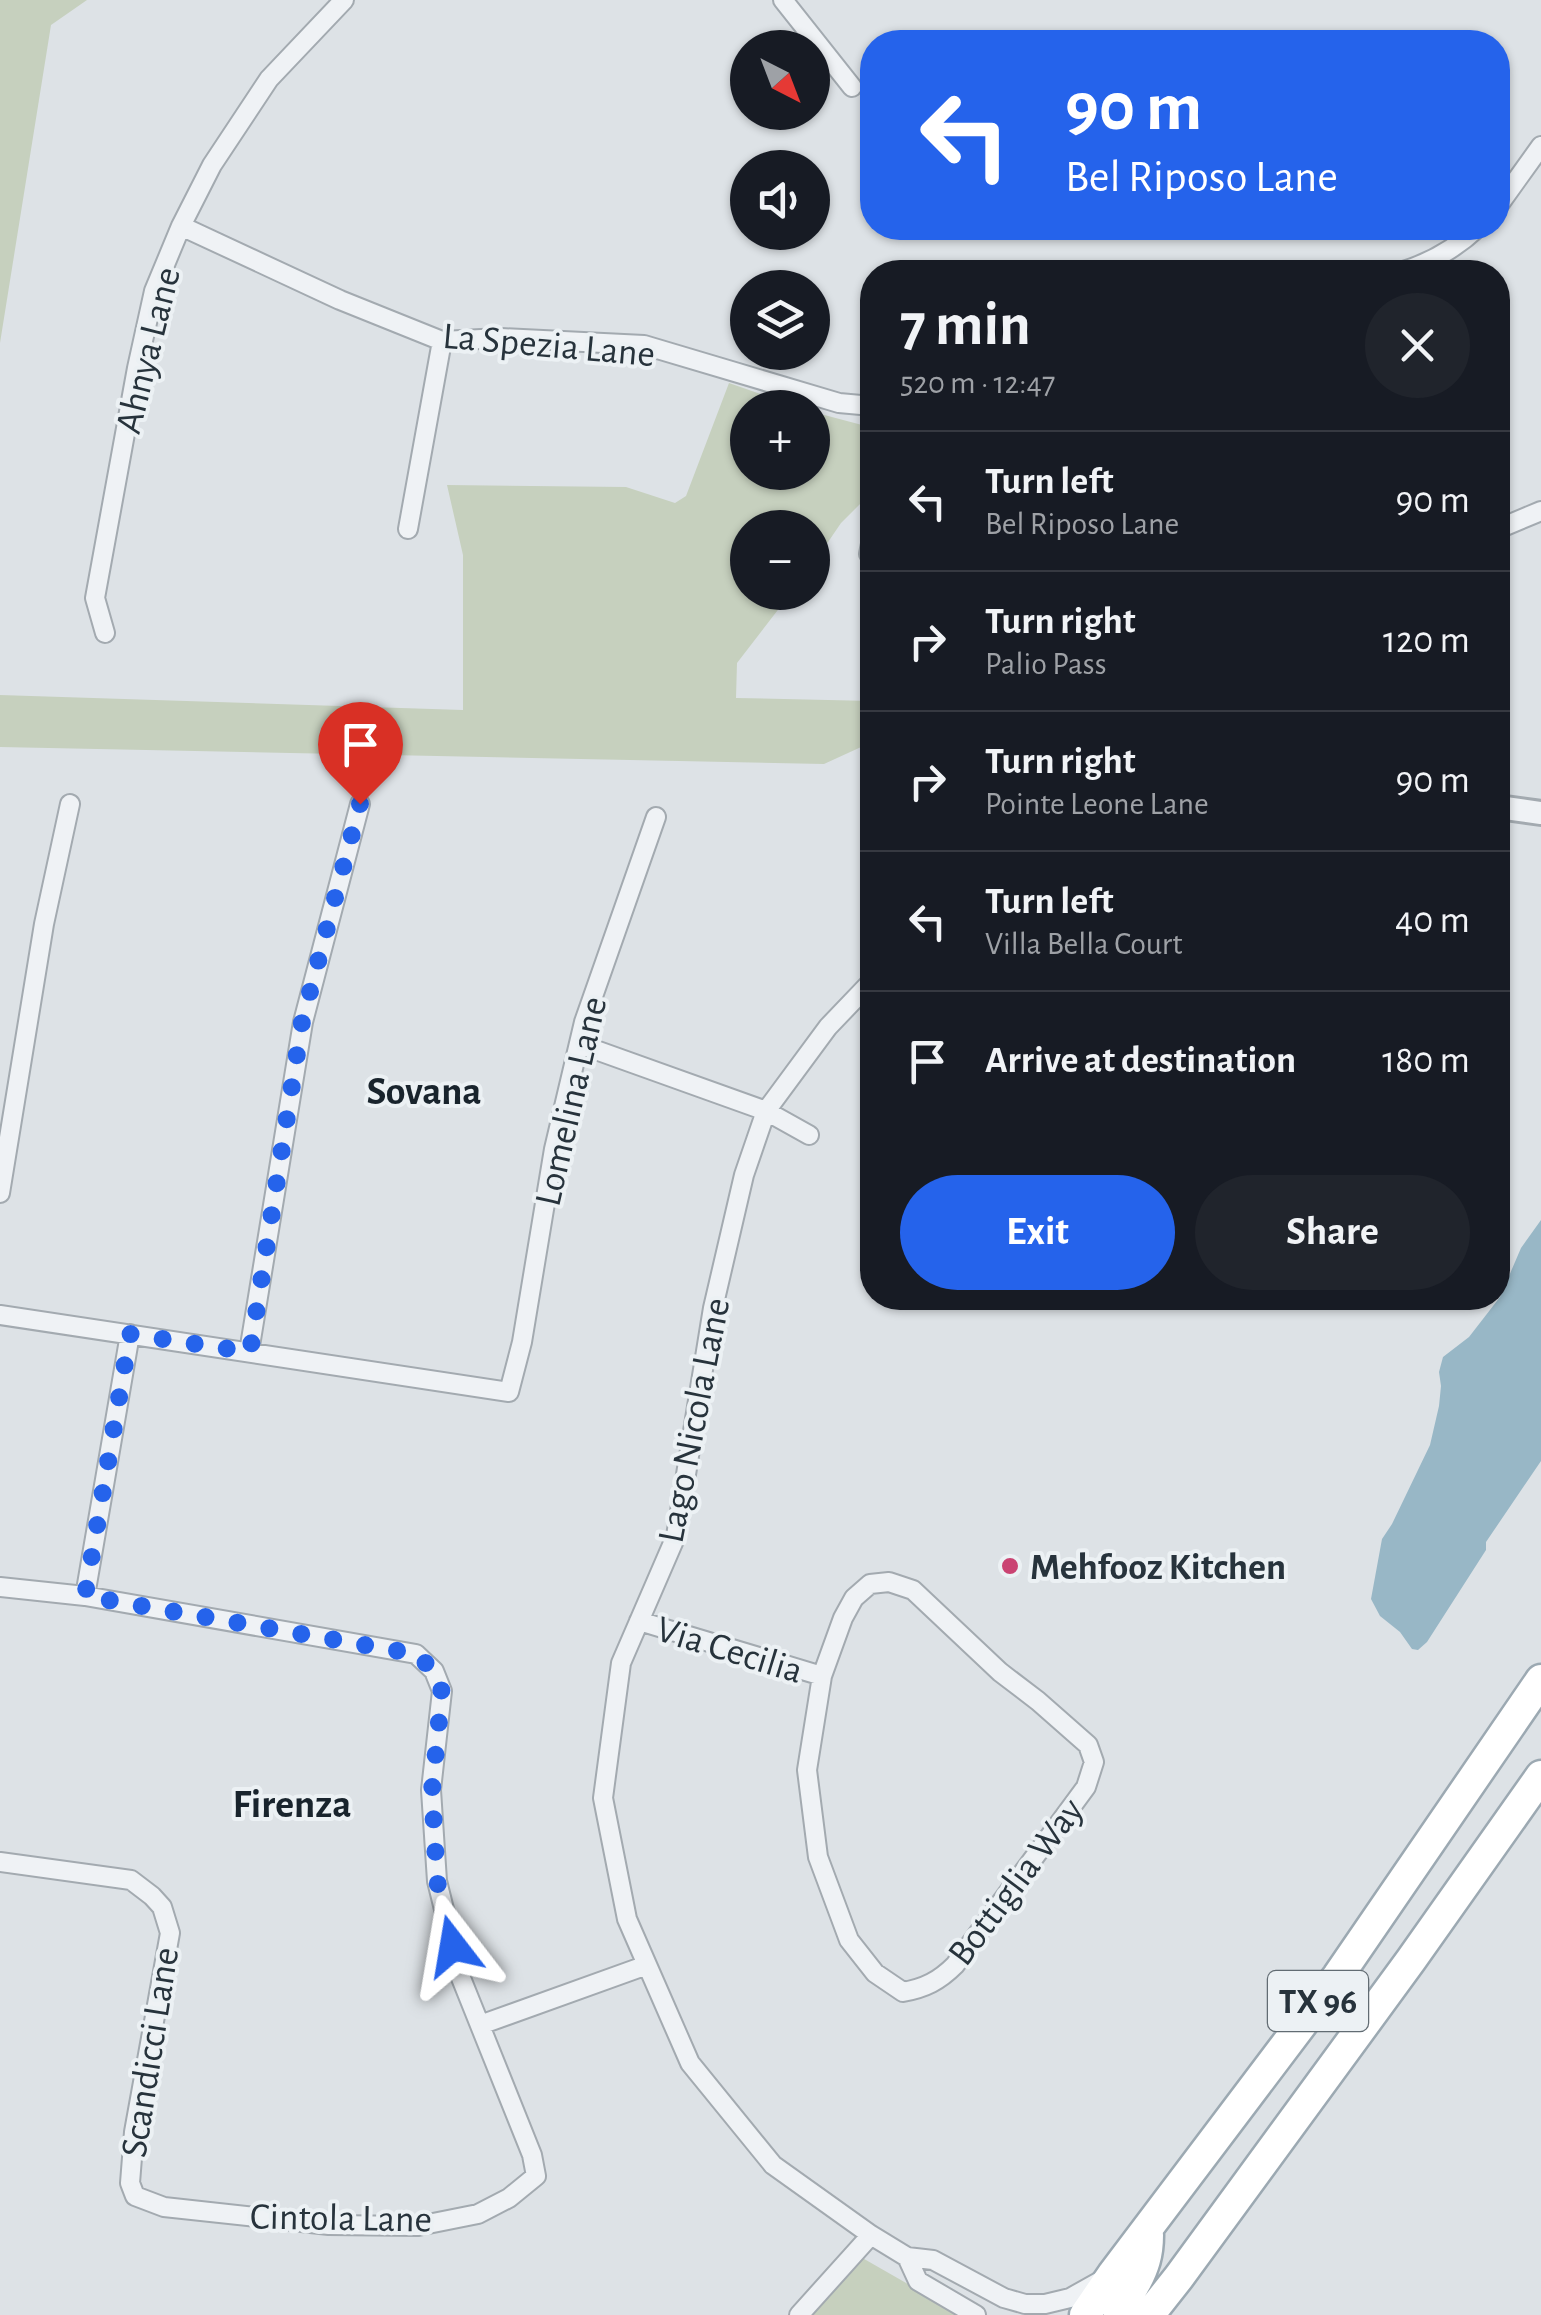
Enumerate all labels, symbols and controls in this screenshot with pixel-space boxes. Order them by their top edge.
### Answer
north arrow [730,30,830,130]
map controls [730,30,830,610]
icon: left [900,70,1030,200]
text: 90 m [1065,73,1202,143]
button: sound [730,150,830,250]
text: Bel Riposo Lane [1065,155,1338,200]
street label: Ahnya Lane [110,264,188,437]
button: layers [730,270,830,370]
button: close [1365,293,1470,398]
text: 7 min [900,296,1031,356]
street label: La Spezia Lane [441,318,657,374]
text: 520 m · 12:47 [900,367,1055,399]
button: + [730,390,830,490]
text: Turn left [985,463,1113,501]
icon: left [900,474,955,529]
text: 90 m [1395,482,1470,520]
text: Bel Riposo Lane [985,508,1179,540]
button: − [730,510,830,610]
text: Turn right [985,603,1135,641]
icon: right [900,614,955,669]
text: 120 m [1383,622,1470,660]
text: Palio Pass [985,648,1107,680]
pin [318,702,403,805]
icon: arrive [333,717,388,772]
text: Turn right [985,743,1135,781]
icon: right [900,754,955,809]
text: 90 m [1395,762,1470,800]
text: Pointe Leone Lane [985,788,1209,820]
text: Turn left [985,883,1113,921]
icon: left [900,894,955,949]
text: 40 m [1395,902,1470,940]
text: Villa Bella Court [985,928,1182,960]
street label: Lomelina Lane [529,993,614,1210]
icon: arrive [900,1034,955,1089]
text: Arrive at destination [985,1042,1296,1080]
text: 180 m [1382,1042,1470,1080]
district label: Sovana [366,1072,482,1112]
button: Exit [900,1175,1175,1290]
button: Share [1195,1175,1470,1290]
street label: Lago Nicola Lane [653,1295,737,1546]
place label: Mehfooz Kitchen [1030,1549,1286,1587]
marker: Mehfooz Kitchen [999,1555,1021,1577]
street label: Via Cecilia [652,1611,807,1691]
district label: Firenza [233,1785,351,1825]
street label: Bottiglia Way [942,1792,1091,1973]
position arrow [401,1894,505,1998]
street label: Scandicci Lane [116,1945,186,2160]
road number: TX 96 [1268,1971,1368,2031]
street label: Cintola Lane [250,2198,432,2240]

